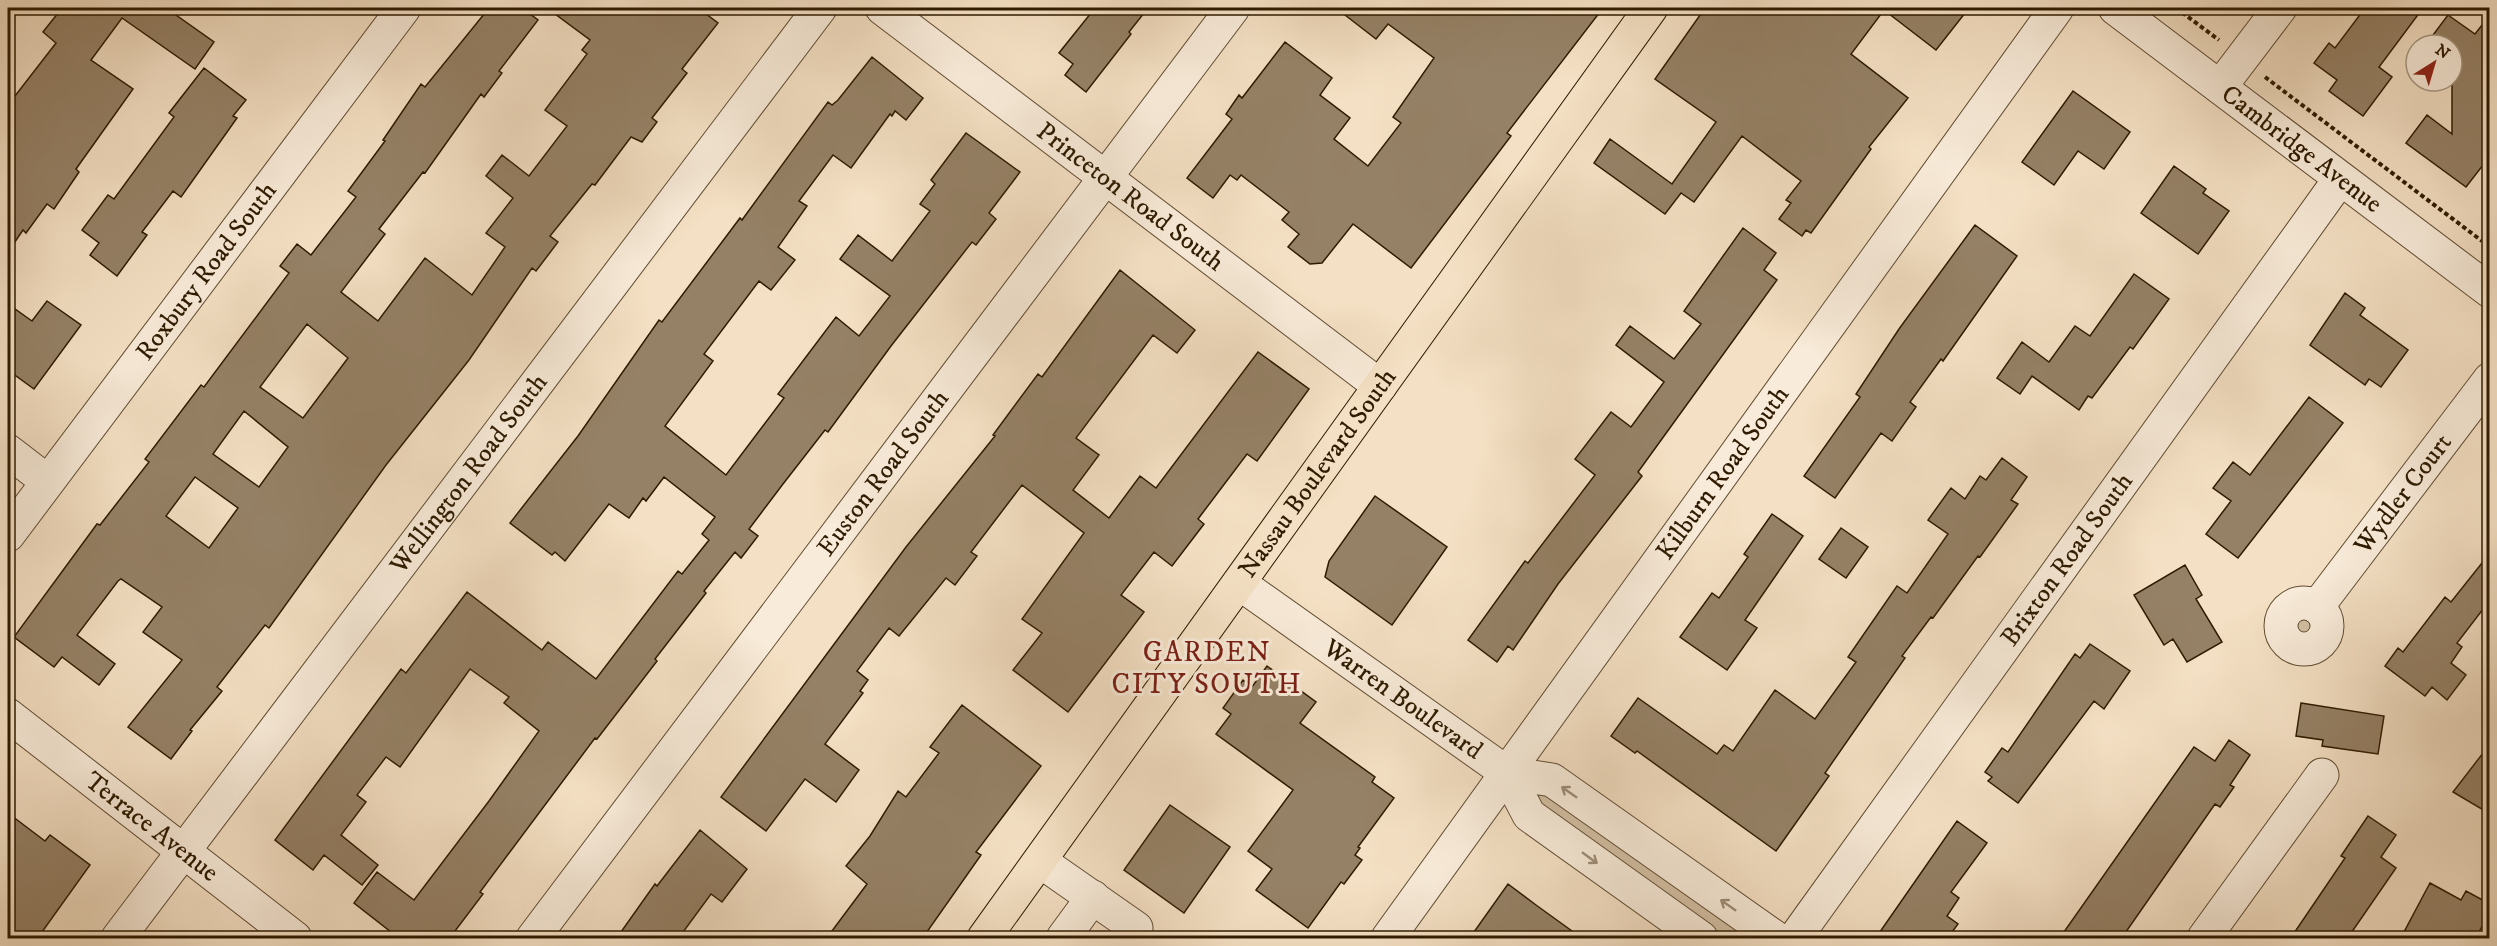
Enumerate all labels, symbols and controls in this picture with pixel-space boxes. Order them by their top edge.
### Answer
north arrow [2404,33,2464,93]
text: N [2431,40,2454,64]
street label: Cambridge Avenue [2215,78,2389,220]
street label: Princeton Road South [1030,115,1231,279]
street label: Roxbury Road South [128,175,284,367]
street label: Nassau Boulevard South [1231,362,1404,584]
street label: Wellington Road South [382,367,555,581]
street label: Kilburn Road South [1649,379,1797,566]
street label: Euston Road South [810,383,957,563]
street label: Wydler Court [2346,427,2459,561]
street label: Brixton Road South [1993,466,2140,653]
street label: Warren Boulevard [1316,631,1489,767]
district label: GARDEN CITY SOUTH [1112,635,1302,702]
street label: Terrace Avenue [78,764,225,889]
one-way arrow [1561,786,1577,798]
one-way arrow [1581,852,1597,864]
one-way arrow [1720,899,1736,911]

